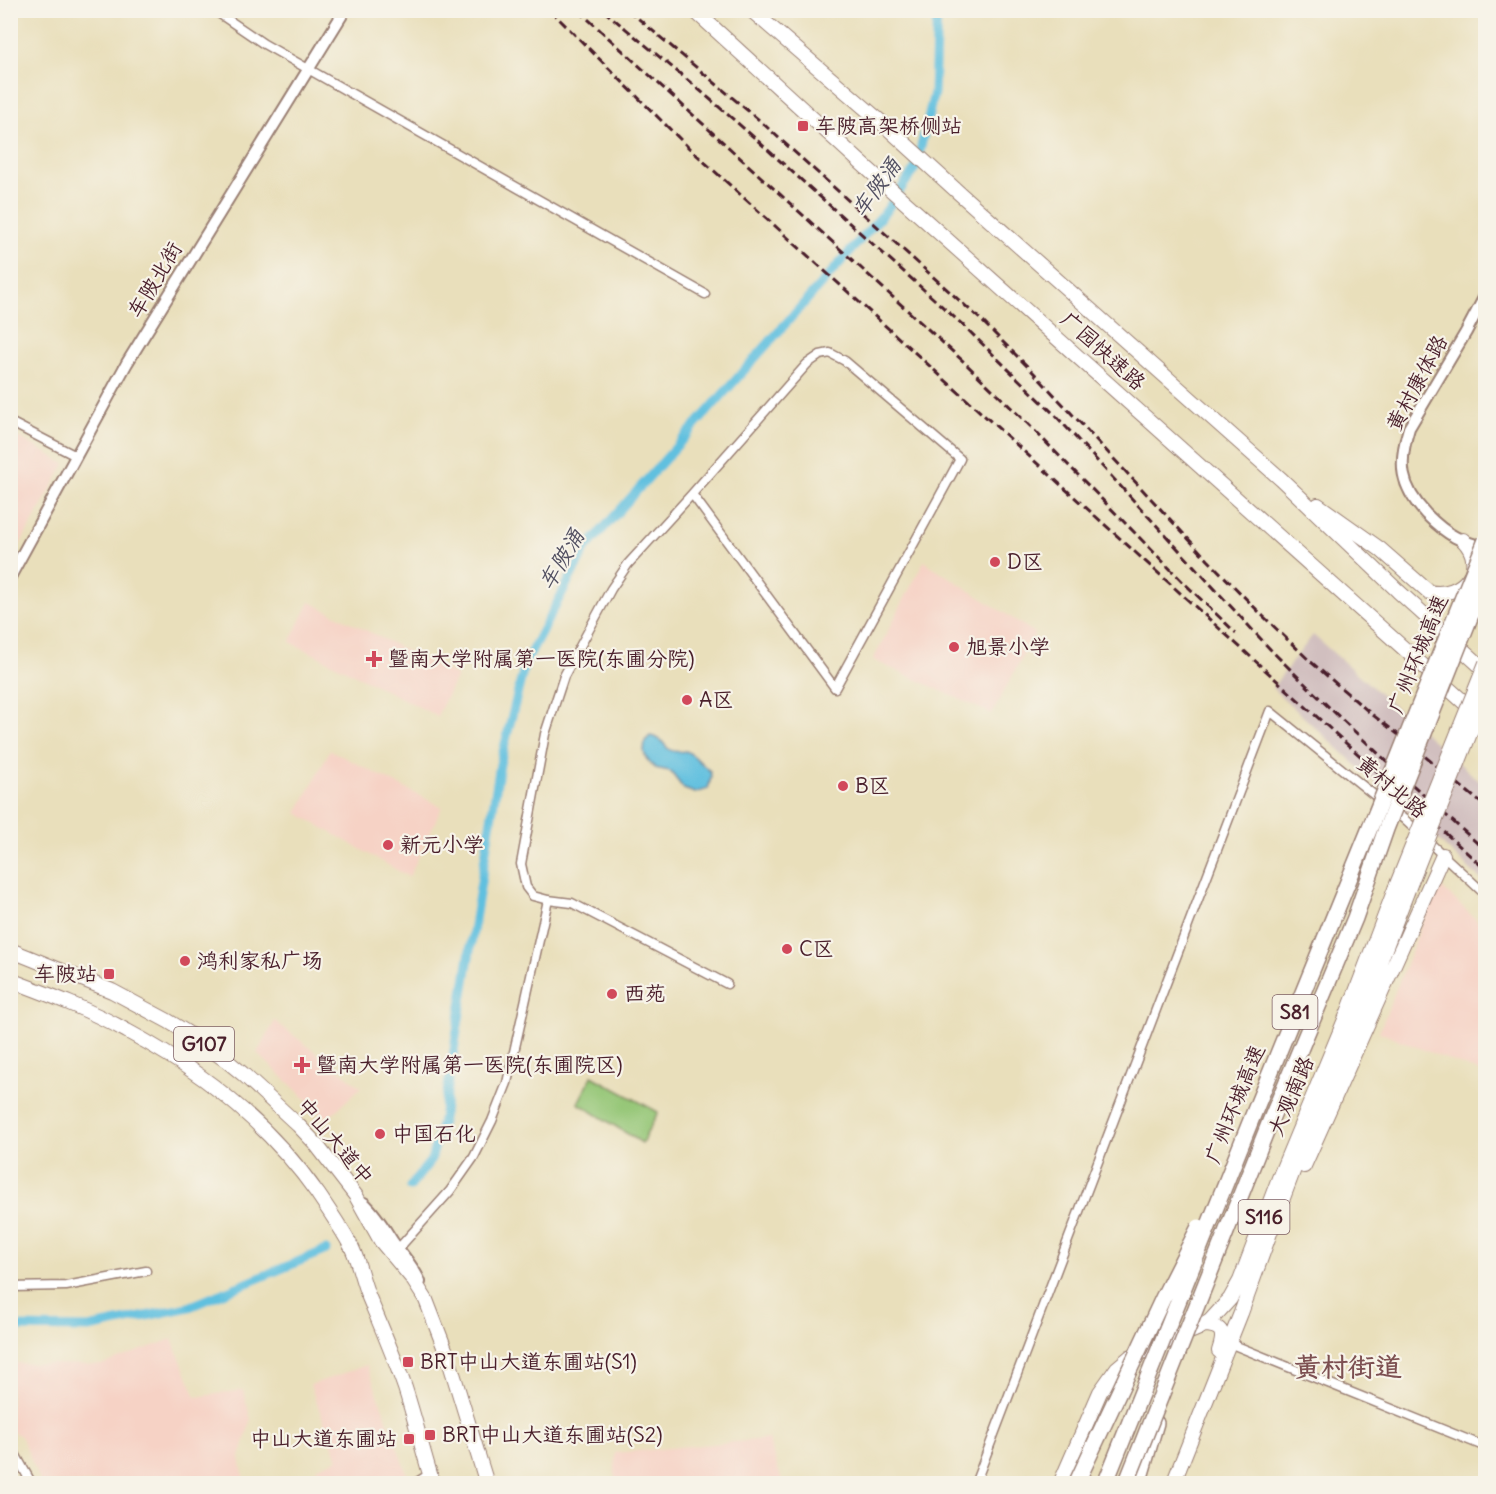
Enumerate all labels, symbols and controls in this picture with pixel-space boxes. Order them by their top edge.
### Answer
place label: 车陂高架桥侧站 [815,112,962,139]
marker: 车陂高架桥侧站 [796,119,810,133]
water label: 车陂涌 [845,151,907,222]
street label: 车陂北街 [121,237,188,323]
street label: 广园快速路 [1055,305,1151,396]
street label: 黄村康体路 [1380,330,1453,435]
water label: 车陂涌 [532,523,591,595]
place label: D区 [1007,548,1043,575]
marker: D区 [988,555,1002,569]
street label: 广州环城高速 [1381,590,1454,717]
place label: 旭景小学 [966,633,1050,660]
marker: 旭景小学 [947,640,961,654]
place label: 暨南大学附属第一医院(东圃分院) [388,645,695,672]
marker: 暨南大学附属第一医院(东圃分院) [365,650,383,668]
place label: A区 [699,686,733,713]
marker: A区 [680,693,694,707]
street label: 黄村北路 [1351,749,1433,824]
place label: B区 [855,772,890,799]
marker: B区 [836,779,850,793]
place label: 新元小学 [400,831,484,858]
marker: 新元小学 [381,838,395,852]
place label: C区 [799,935,834,962]
marker: C区 [780,942,794,956]
place label: 鸿利家私广场 [197,947,323,974]
marker: 鸿利家私广场 [178,954,192,968]
place label: 车陂站 [34,960,97,987]
marker: 车陂站 [102,967,116,981]
place label: 西苑 [624,980,666,1007]
marker: 西苑 [605,987,619,1001]
road number: S81 [1272,995,1318,1029]
road number: G107 [174,1027,234,1061]
street label: 广州环城高速 [1198,1040,1271,1167]
place label: 暨南大学附属第一医院(东圃院区) [316,1051,623,1078]
street label: 大观南路 [1262,1052,1319,1140]
marker: 暨南大学附属第一医院(东圃院区) [293,1056,311,1074]
street label: 中山大道中 [291,1092,379,1190]
place label: 中国石化 [392,1120,476,1147]
marker: 中国石化 [373,1127,387,1141]
road number: S116 [1238,1200,1290,1234]
place label: BRT中山大道东圃站(S1) [420,1348,637,1375]
district label: 黄村街道 [1294,1349,1402,1383]
marker: BRT中山大道东圃站(S1) [401,1355,415,1369]
place label: BRT中山大道东圃站(S2) [442,1421,663,1448]
place label: 中山大道东圃站 [250,1425,397,1452]
marker: BRT中山大道东圃站(S2) [423,1428,437,1442]
marker: 中山大道东圃站 [402,1432,416,1446]

